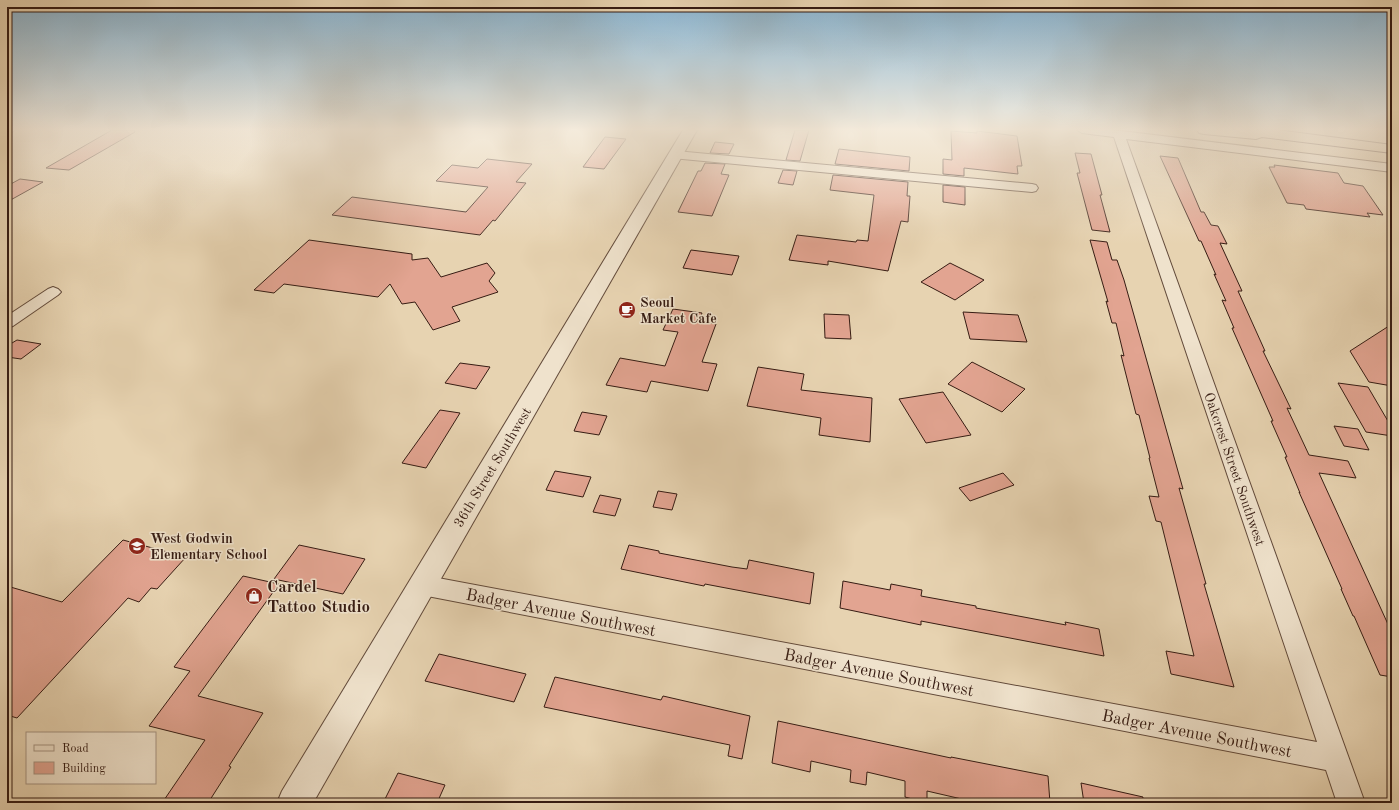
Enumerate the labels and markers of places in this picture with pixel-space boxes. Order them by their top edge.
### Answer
place label: Seoul Market Cafe [640,296,717,326]
cafe icon: Seoul Market Cafe [617,300,637,320]
place label: West Godwin Elementary School [150,532,267,562]
school or university icon: West Godwin Elementary School [127,536,147,556]
place label: Cardel Tattoo Studio [267,579,370,616]
shop icon: Cardel Tattoo Studio [244,586,264,606]

